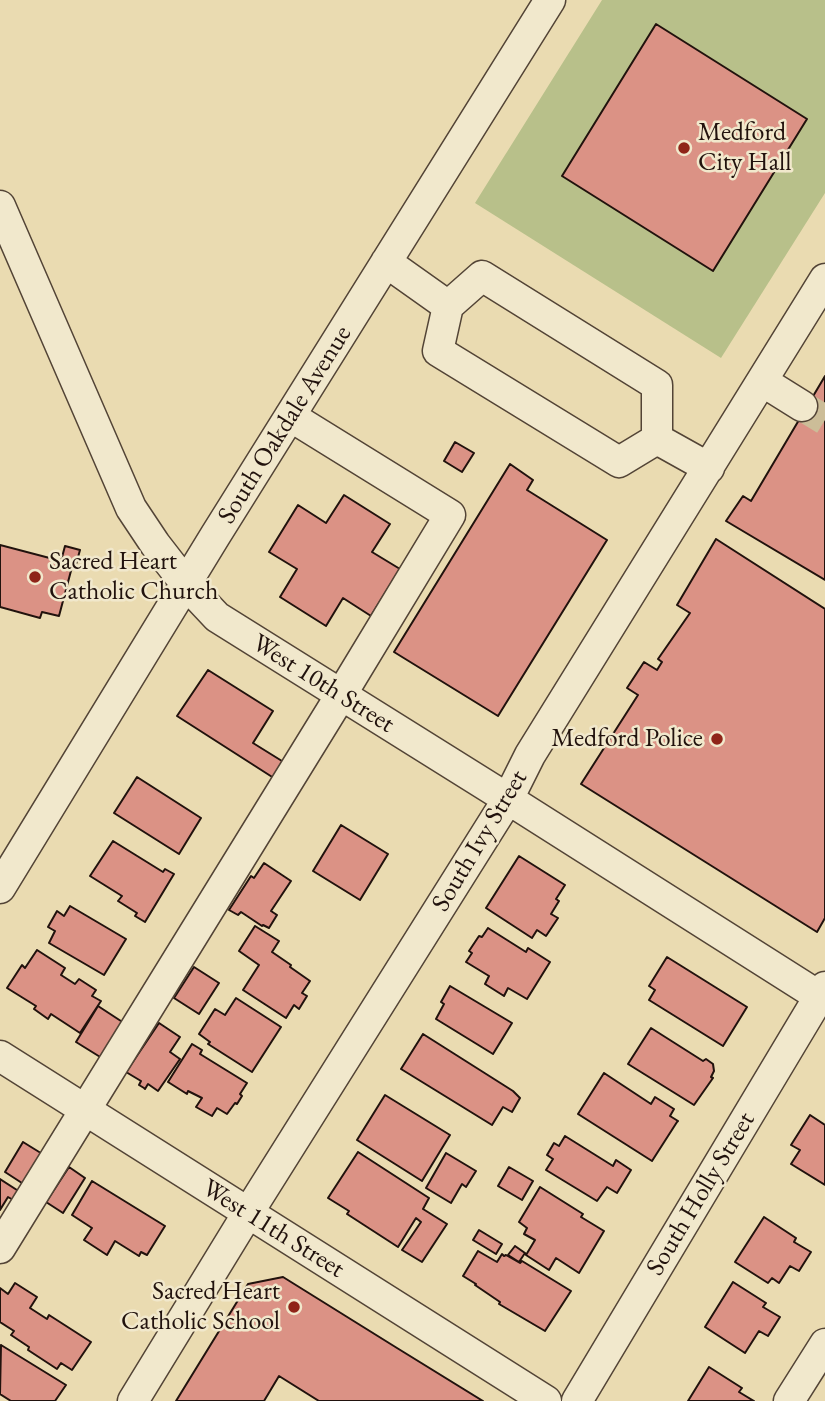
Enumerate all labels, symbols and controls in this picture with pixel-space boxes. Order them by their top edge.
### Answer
place label: Medford City Hall [698,117,791,178]
marker: Medford City Hall [676,140,692,156]
street label: South Oakdale Avenue [211,320,359,530]
place label: Sacred Heart Catholic Church [49,546,218,608]
marker: Sacred Heart Catholic Church [27,569,43,585]
street label: West 10th Street [246,628,400,740]
place label: Medford Police [551,723,703,755]
marker: Medford Police [709,731,725,747]
street label: South Ivy Street [426,765,534,917]
street label: South Holly Street [640,1107,762,1281]
street label: West 11th Street [196,1173,350,1285]
place label: Sacred Heart Catholic School [121,1276,280,1338]
marker: Sacred Heart Catholic School [286,1299,302,1315]

